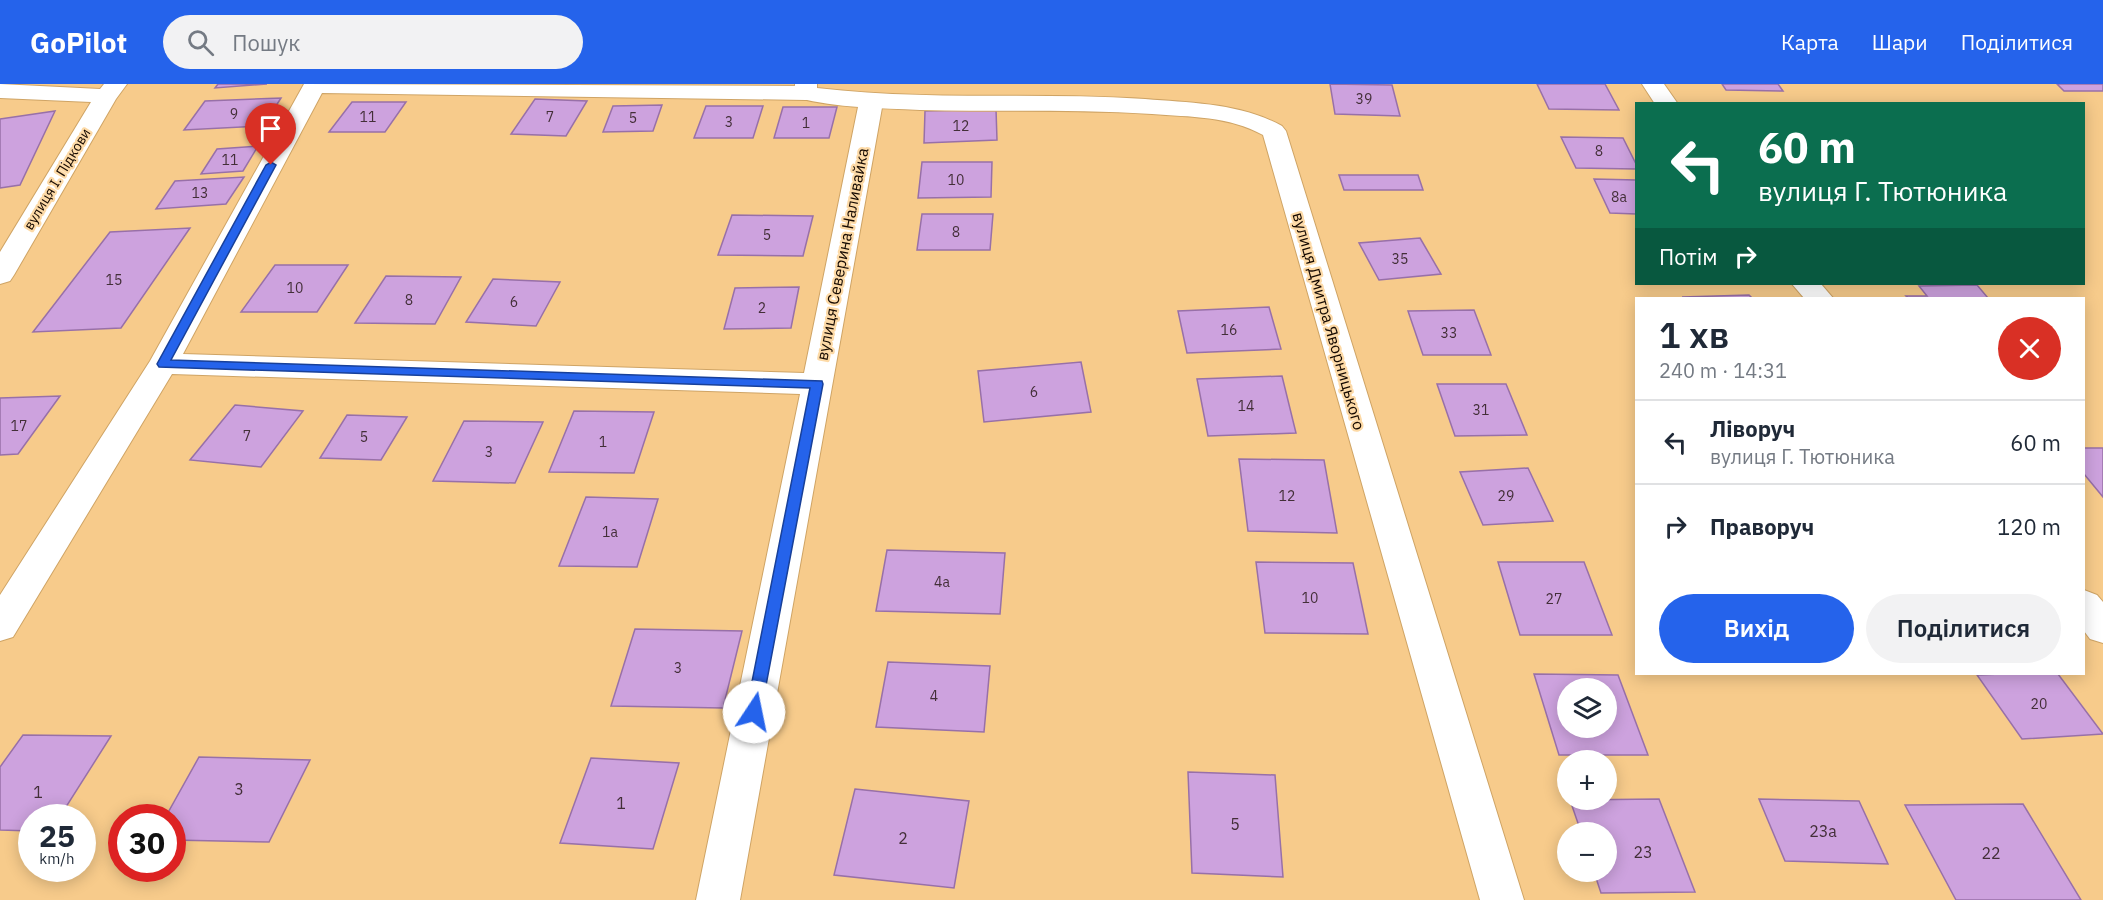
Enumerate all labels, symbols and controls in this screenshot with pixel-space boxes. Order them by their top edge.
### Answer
search box [163,15,583,69]
text: GoPilot [30,24,127,61]
icon: search [184,26,217,59]
text: Пошук [232,28,300,57]
text: Карта [1781,28,1839,56]
text: Шари [1872,28,1928,56]
text: Поділитися [1961,28,2073,56]
house number: 39 [1356,90,1372,108]
pin [245,103,296,165]
house number: 9 [230,105,238,123]
house number: 11 [360,108,376,126]
house number: 7 [546,108,554,126]
house number: 5 [629,109,637,127]
icon: arrive [254,112,287,145]
house number: 3 [725,113,733,131]
house number: 1 [802,114,810,132]
house number: 12 [953,117,969,135]
text: 60 m [1758,120,1856,175]
street label: вулиця І. Підкови [20,125,94,233]
icon: left [1659,126,1737,204]
house number: 8 [1595,142,1603,160]
street label: вулиця Северина Наливайка [812,146,873,362]
house number: 11 [222,151,238,169]
house number: 10 [948,171,964,189]
text: вулиця Г. Тютюника [1758,173,2008,208]
house number: 13 [192,184,208,202]
house number: 8а [1611,188,1627,206]
street label: вулиця Дмитра Яворницького [1288,210,1370,432]
house number: 8 [952,223,960,241]
house number: 5 [763,226,771,244]
icon: right [1729,240,1762,273]
text: Потім [1659,242,1717,271]
house number: 35 [1392,250,1408,268]
house number: 15 [106,271,122,289]
house number: 10 [287,279,303,297]
house number: 8 [405,291,413,309]
house number: 6 [510,293,518,311]
house number: 2 [758,299,766,317]
text: 1 хв [1659,311,1729,358]
button: close [1998,317,2061,380]
house number: 16 [1221,321,1237,339]
house number: 33 [1441,324,1457,342]
text: 240 m · 14:31 [1659,357,1787,384]
house number: 6 [1030,383,1038,401]
house number: 14 [1238,397,1254,415]
house number: 31 [1473,401,1489,419]
text: Ліворуч [1710,414,1795,443]
house number: 17 [11,417,27,435]
icon: left [1659,426,1692,459]
house number: 7 [243,427,251,445]
house number: 5 [360,428,368,446]
text: 60 m [2010,428,2061,457]
house number: 1 [599,433,607,451]
house number: 3 [485,443,493,461]
text: вулиця Г. Тютюника [1710,443,1895,470]
house number: 12 [1279,487,1295,505]
house number: 29 [1498,487,1514,505]
icon: right [1659,510,1692,543]
text: Праворуч [1710,512,1814,541]
text: 120 m [1997,512,2061,541]
house number: 1а [602,523,618,541]
house number: 4а [934,573,950,591]
house number: 10 [1302,589,1318,607]
house number: 27 [1546,590,1562,608]
button: Вихід [1659,594,1854,663]
button: Поділитися [1866,594,2061,663]
house number: 3 [674,659,682,677]
map controls [1557,678,1617,882]
button: layers [1557,678,1617,738]
position arrow [722,680,786,744]
house number: 4 [930,687,938,705]
house number: 20 [2031,695,2047,713]
button: + [1557,750,1617,810]
house number: 3 [234,779,244,799]
house number: 1 [33,782,43,802]
house number: 1 [616,793,626,813]
speed limit sign: 30 [108,804,186,882]
house number: 5 [1230,814,1240,834]
text: 25 [39,816,75,855]
house number: 23а [1809,821,1837,841]
button: − [1557,822,1617,882]
house number: 2 [898,828,908,848]
house number: 23 [1633,842,1653,862]
house number: 22 [1981,843,2001,863]
text: km/h [39,849,75,868]

